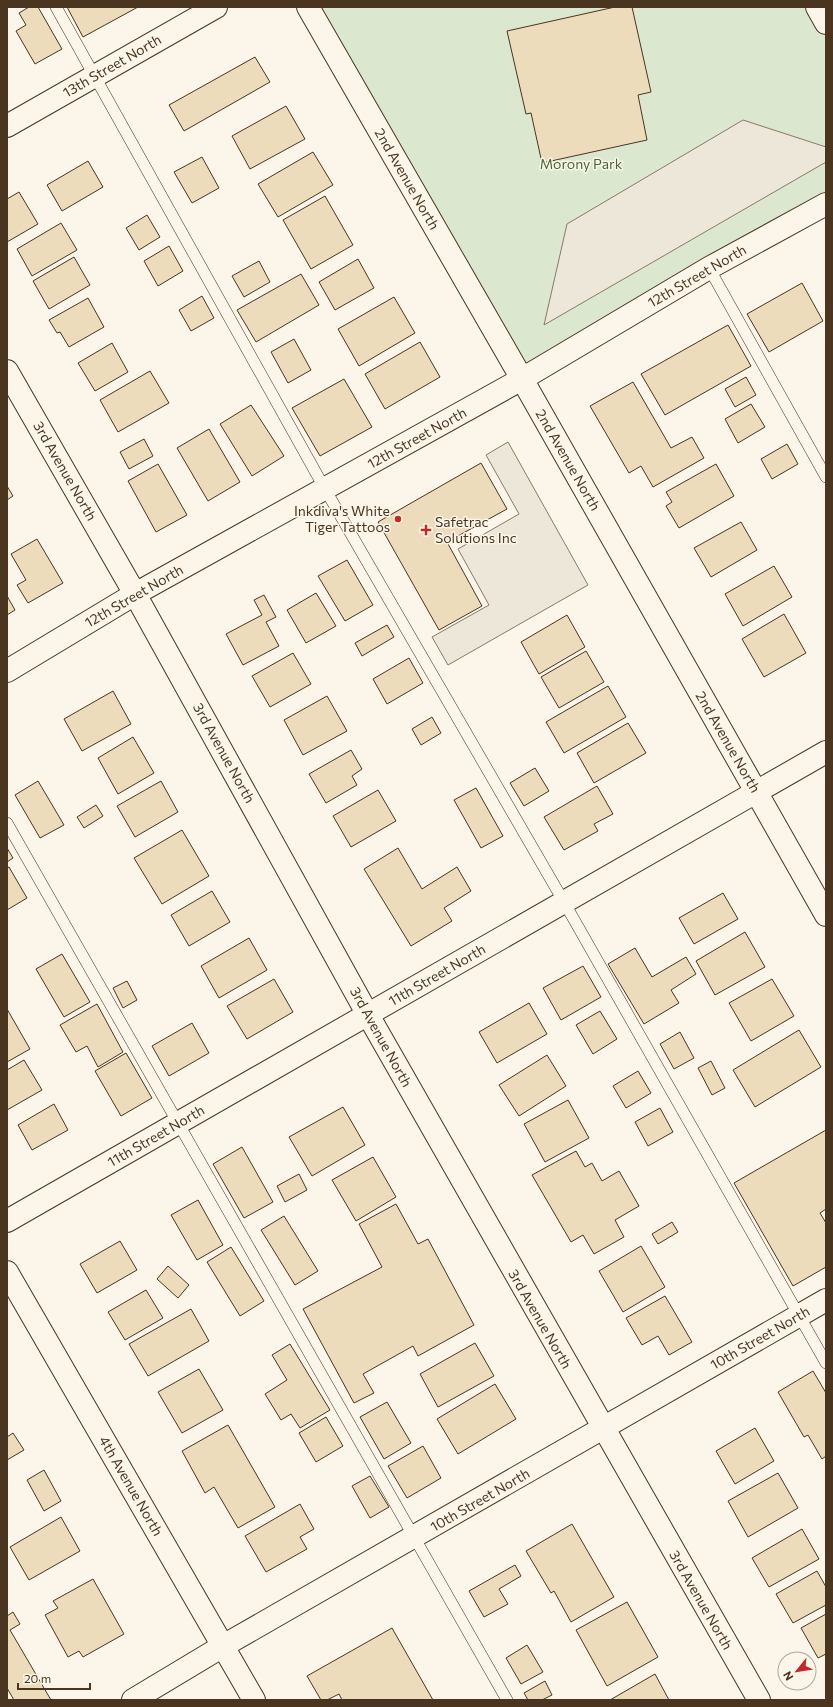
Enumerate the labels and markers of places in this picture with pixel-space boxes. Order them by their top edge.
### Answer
place label: Inkdiva's White Tiger Tattoos [294,502,390,535]
place label: Safetrac Solutions Inc [435,513,517,546]
marker: Inkdiva's White Tiger Tattoos [393,514,403,524]
marker: Safetrac Solutions Inc [420,524,432,536]

